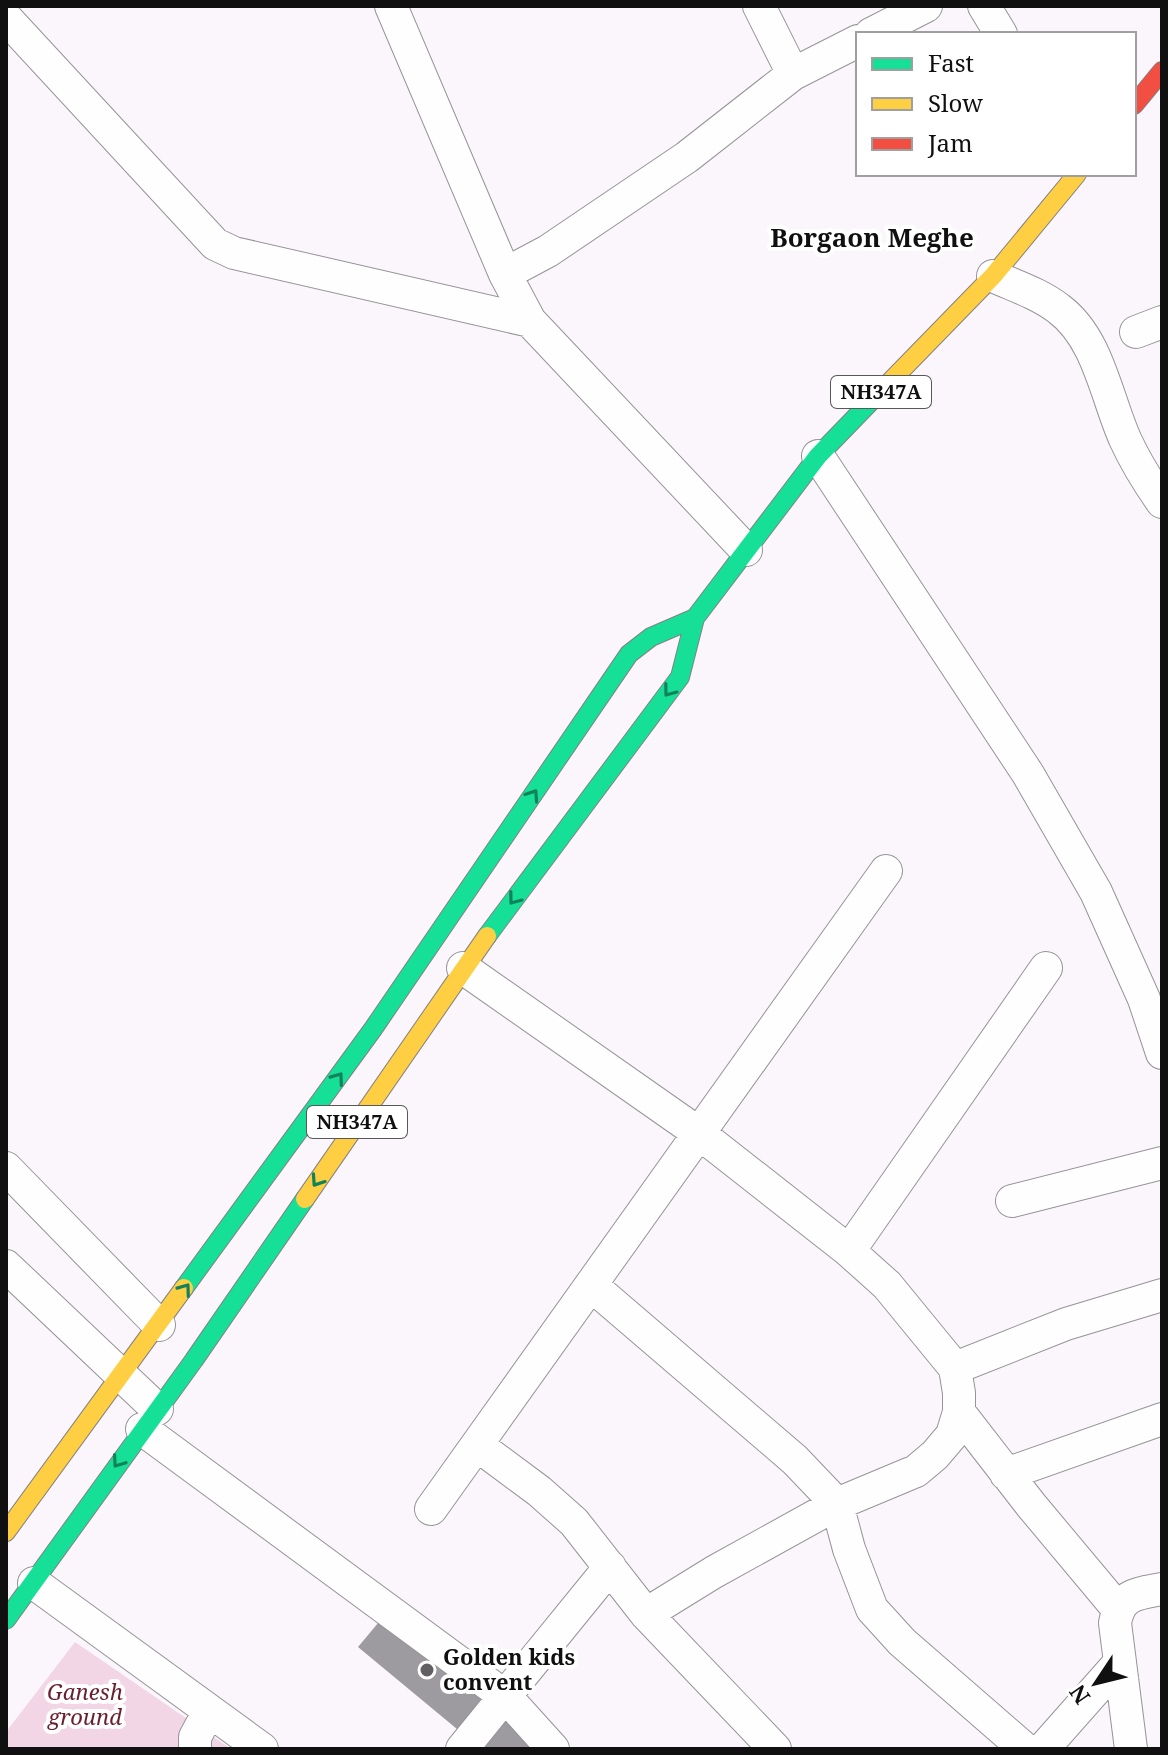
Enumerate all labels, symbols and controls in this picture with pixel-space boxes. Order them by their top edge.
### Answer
legend [856,32,1136,176]
text: Fast [928,46,974,79]
text: Slow [928,86,983,119]
text: Jam [927,126,973,159]
district label: Borgaon Meghe [770,219,974,255]
road number: NH347A [831,376,931,408]
one-way arrow [665,682,679,697]
one-way arrow [523,790,538,804]
one-way arrow [509,890,523,905]
one-way arrow [328,1073,342,1087]
road number: NH347A [307,1106,407,1138]
one-way arrow [311,1172,326,1186]
one-way arrow [175,1283,190,1297]
one-way arrow [113,1454,128,1468]
place label: Golden kids convent [443,1641,575,1696]
north arrow [1056,1643,1136,1723]
marker: Golden kids convent [418,1661,436,1679]
park label: Ganesh ground [47,1676,123,1731]
text: N [1062,1679,1096,1711]

